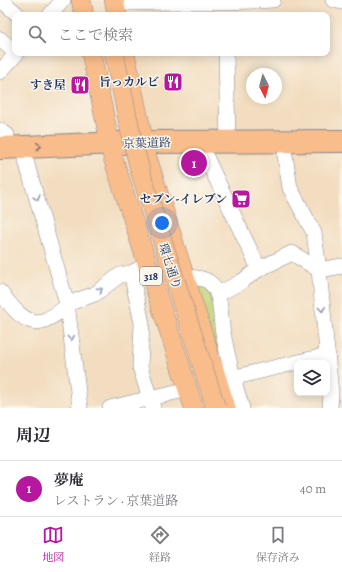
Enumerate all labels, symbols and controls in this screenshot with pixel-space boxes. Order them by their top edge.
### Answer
search box [12,12,330,56]
icon: search [26,23,48,45]
text: ここで検索 [58,25,133,45]
north arrow [246,68,282,104]
restaurant icon: 旨っカルビ [162,71,184,93]
restaurant icon: すき屋 [69,74,91,96]
place label: 旨っカルビ [99,74,159,90]
place label: すき屋 [30,77,66,93]
street label: 京葉道路 [123,135,171,151]
one-way arrow [36,142,42,150]
pin: 1 [181,148,207,178]
supermarket icon: セブン-イレブン [230,188,252,210]
place label: セブン-イレブン [140,191,227,207]
one-way arrow [32,195,40,202]
your location [152,213,172,233]
street label: 環七通り [155,241,185,291]
road number: 318 [140,267,162,285]
one-way arrow [95,288,102,295]
one-way arrow [317,305,326,312]
one-way arrow [66,335,75,341]
map controls [294,360,330,396]
button: layers [294,360,330,396]
text: 周辺 [16,424,50,447]
text: 夢庵 [54,470,84,490]
text: 1 [27,480,31,497]
text: 40 m [300,480,326,497]
text: レストラン · 京葉道路 [54,492,178,509]
tab: 地図 [42,524,64,565]
tab: 経路 [149,524,171,565]
tab: 保存済み [256,524,300,565]

